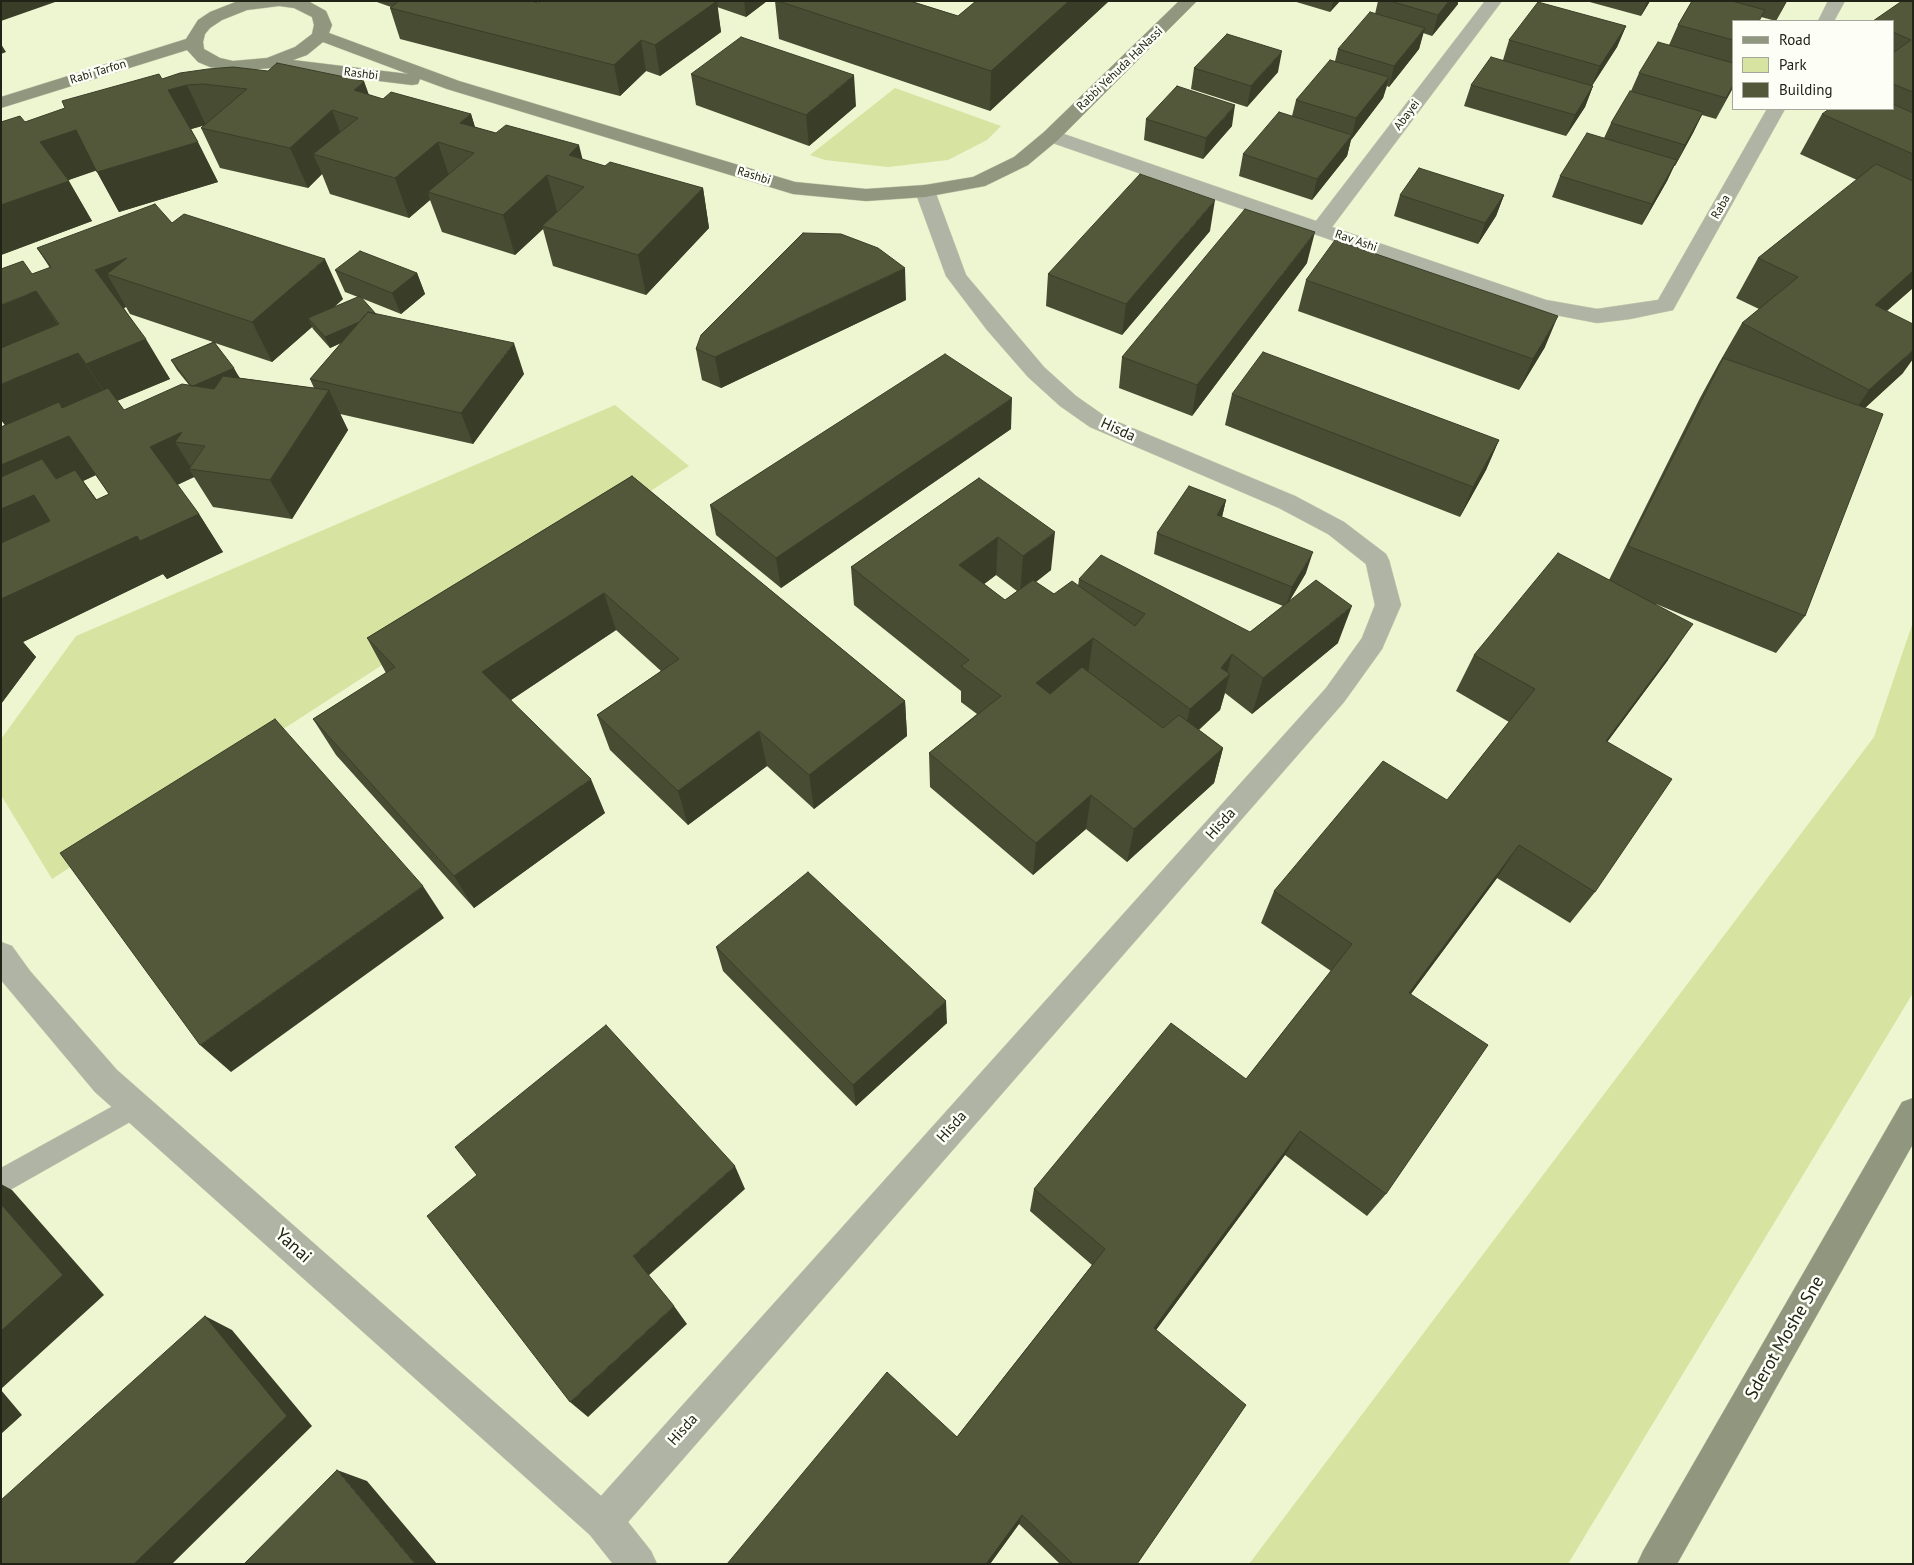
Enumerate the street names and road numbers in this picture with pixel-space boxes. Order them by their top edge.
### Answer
street label: Rabbi Yehuda HaNassi [1074,24,1166,114]
street label: Rabi Tarfon [68,57,128,87]
street label: Rashbi [343,65,379,83]
street label: Abayei [1391,97,1423,133]
street label: Rashbi [736,164,772,188]
street label: Raba [1709,192,1733,222]
street label: Rav Ashi [1333,227,1379,255]
street label: Hisda [1098,414,1138,446]
street label: Hisda [1202,805,1240,843]
street label: Hisda [933,1108,971,1146]
street label: Yanai [270,1224,316,1268]
street label: Sderot Moshe Sne [1741,1272,1829,1404]
street label: Hisda [664,1411,702,1449]

